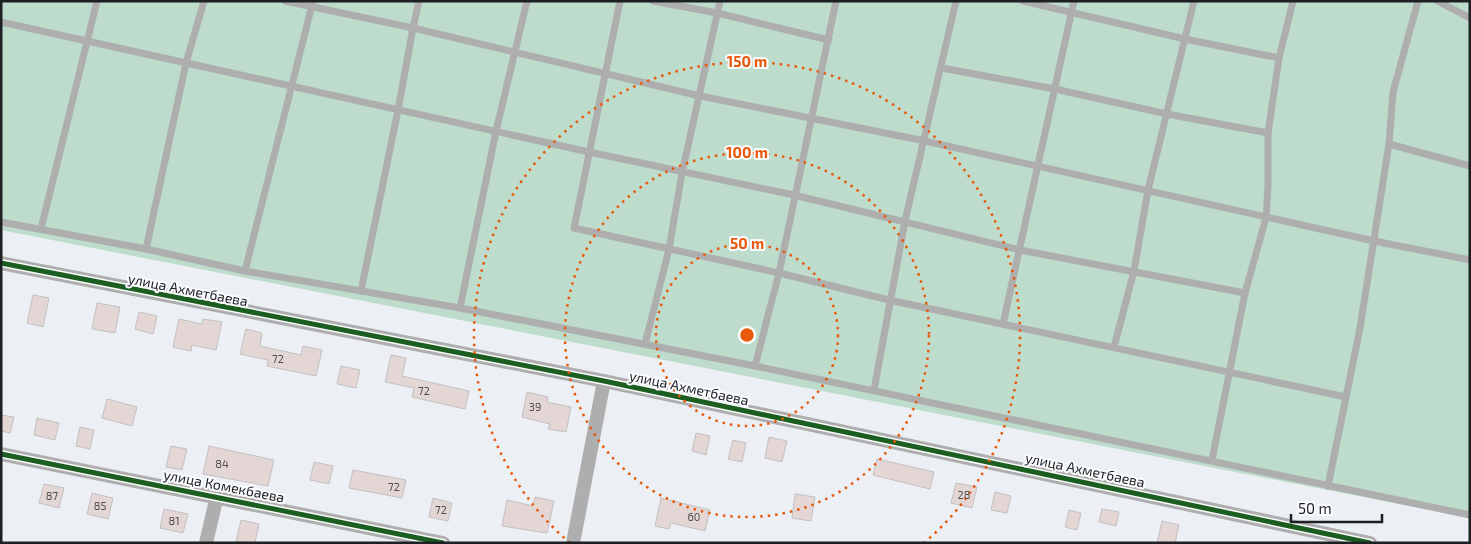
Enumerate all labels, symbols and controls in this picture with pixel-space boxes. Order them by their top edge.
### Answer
text: 150 m [727,52,767,70]
text: 100 m [726,143,768,161]
text: 50 m [730,234,764,252]
street label: улица Ахметбаева [127,270,249,309]
centre of rings [738,326,756,344]
house number: 72 [272,352,284,365]
street label: улица Ахметбаева [628,367,750,408]
house number: 72 [418,384,430,397]
house number: 39 [529,400,541,413]
street label: улица Ахметбаева [1024,449,1146,490]
house number: 84 [215,457,229,470]
street label: улица Комекбаева [162,465,286,506]
house number: 72 [388,480,400,493]
house number: 28 [958,488,970,501]
house number: 87 [46,489,59,502]
scale bar [1291,492,1382,524]
house number: 85 [94,499,106,512]
text: 50 m [1298,499,1332,517]
house number: 72 [435,503,447,516]
house number: 60 [688,510,700,523]
house number: 81 [168,514,180,527]

